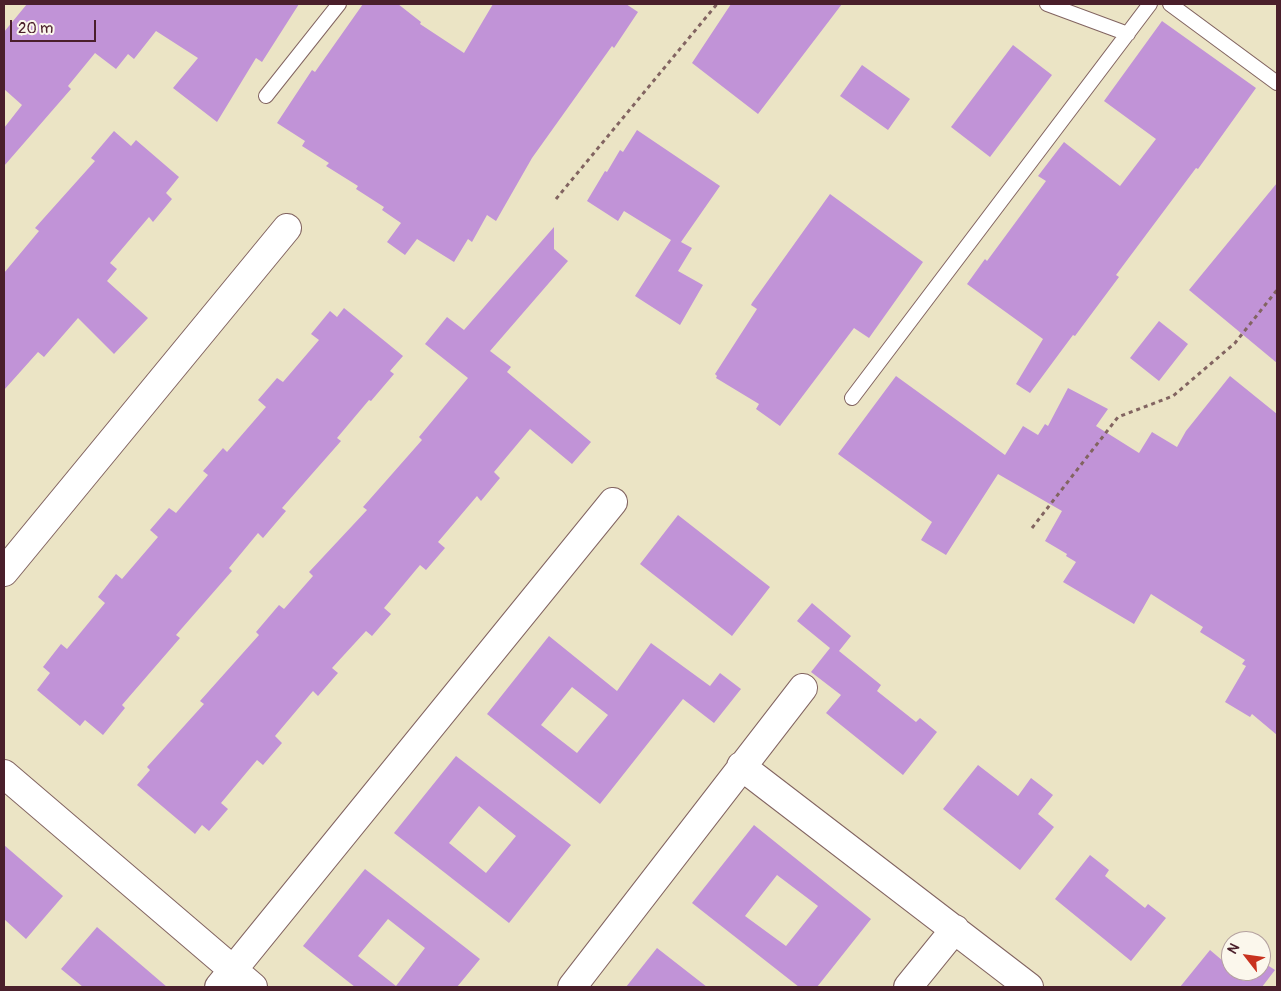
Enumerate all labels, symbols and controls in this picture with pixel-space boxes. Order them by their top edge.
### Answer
scale bar [12,10,99,42]
text: 20 m [18,19,53,38]
north arrow [1221,931,1271,981]
text: N [1224,940,1243,957]

